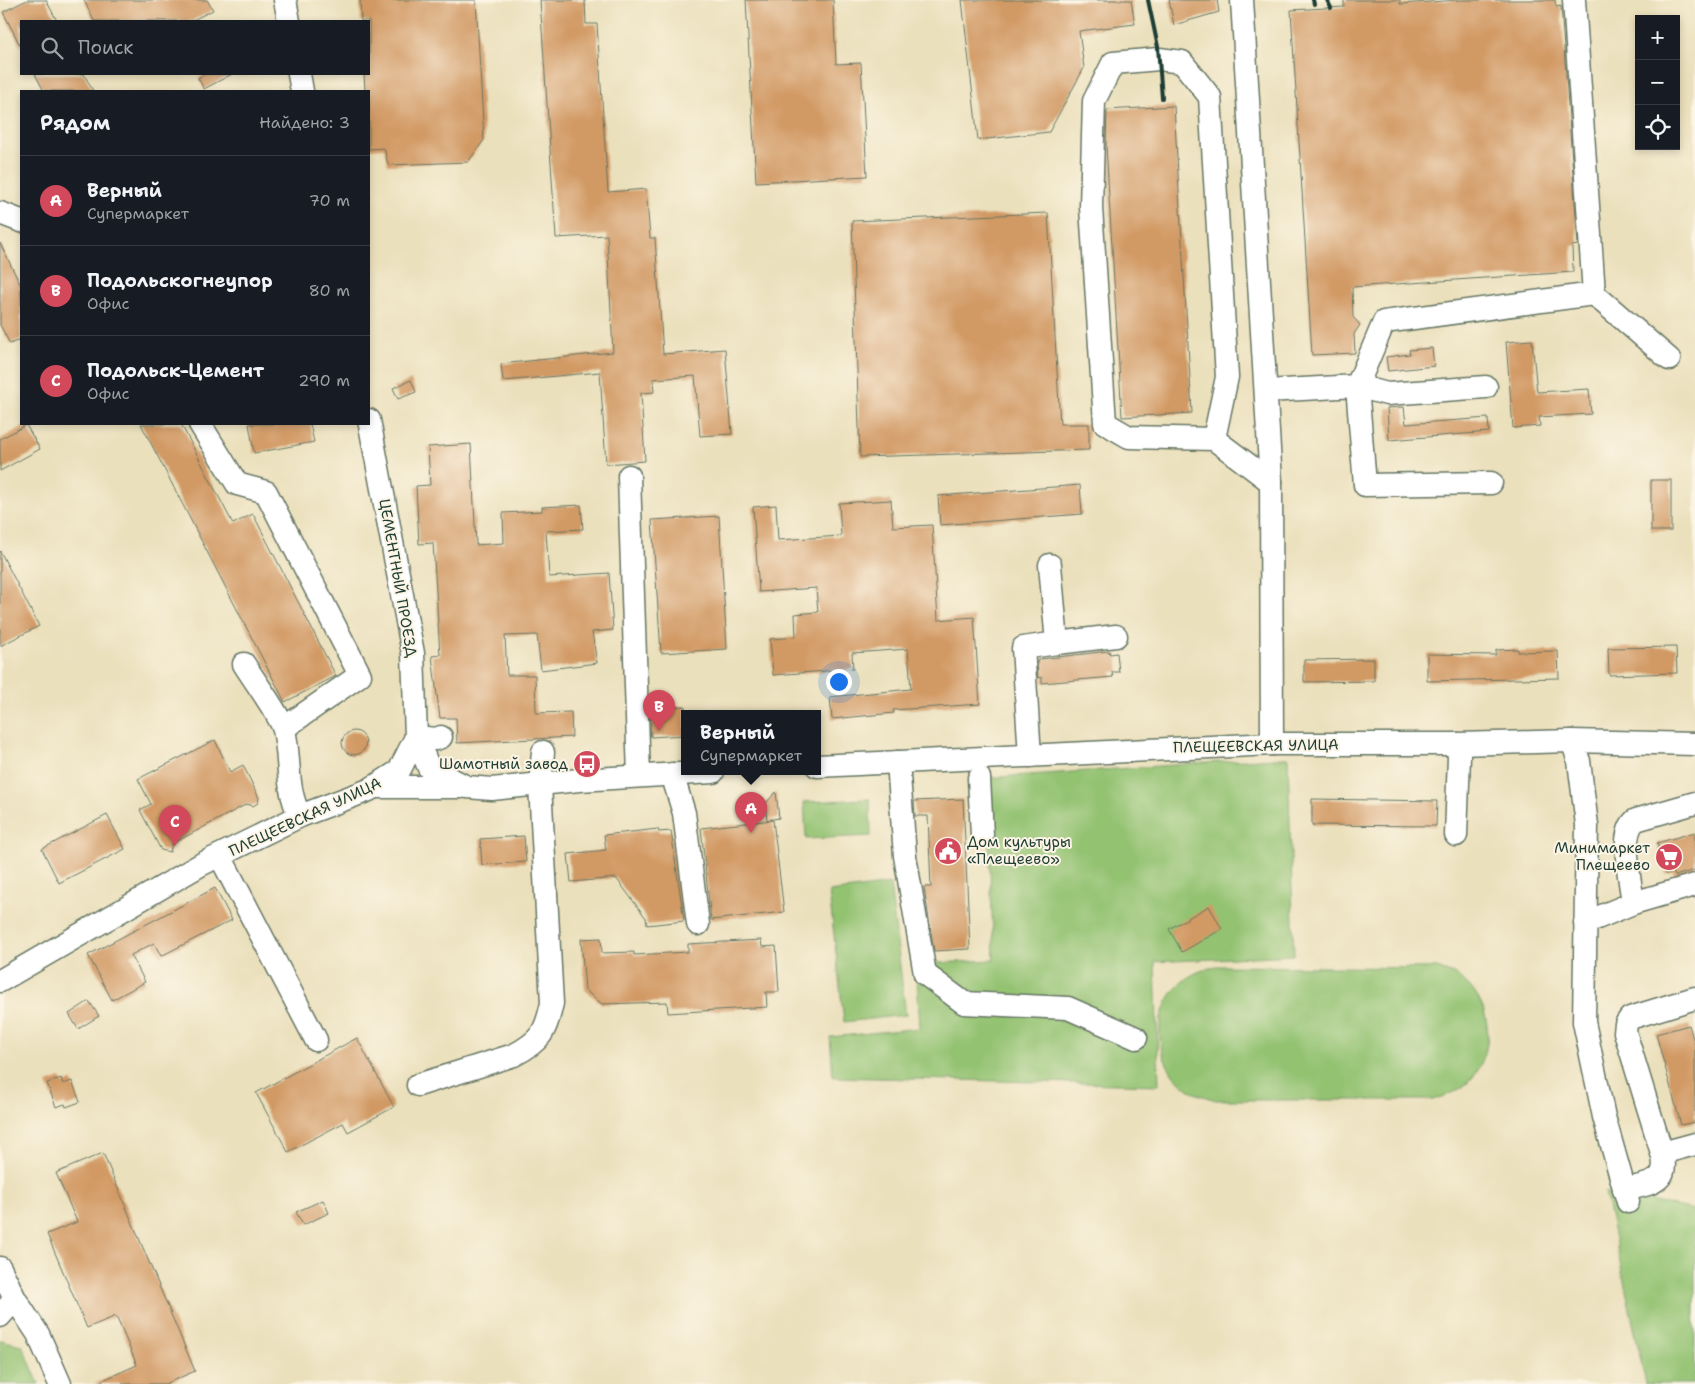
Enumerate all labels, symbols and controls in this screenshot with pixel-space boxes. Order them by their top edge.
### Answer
map controls [1635,15,1680,150]
button: + [1635,15,1680,60]
search box [20,20,370,75]
icon: search [38,34,66,62]
text: Поиск [78,35,133,60]
button: − [1635,60,1680,105]
button: locate [1635,105,1680,150]
text: Рядом [40,109,110,137]
text: Найдено: 3 [259,112,350,133]
text: Верный [87,178,162,203]
text: A [50,190,62,211]
text: 70 m [309,190,350,211]
text: Супермаркет [87,203,189,224]
text: Подольскогнеупор [87,268,273,293]
text: B [51,280,61,301]
text: 80 m [309,280,350,301]
text: Офис [87,293,129,314]
text: Подольск-Цемент [87,358,264,383]
text: C [51,370,61,391]
text: 290 m [298,370,350,391]
text: Офис [87,383,129,404]
street label: ЦЕМЕНТНЫЙ ПРОЕЗД [374,497,423,659]
your location [826,669,852,695]
pin: B [643,690,675,731]
popup [681,710,821,775]
text: Верный [700,720,775,745]
street label: ПЛЕЩЕЕВСКАЯ УЛИЦА [1173,735,1339,757]
text: Супермаркет [700,745,802,766]
bus stop icon: Шамотный завод [572,749,602,779]
place label: Шамотный завод [439,754,568,774]
street label: ПЛЕЩЕЕВСКАЯ УЛИЦА [226,773,384,861]
pin: A [735,792,767,833]
pin: C [159,805,191,846]
place label: Дом культуры «Плещеево» [967,832,1071,869]
public building icon: Дом культуры «Плещеево» [933,836,963,866]
place label: Минимаркет Плещеево [1554,838,1650,875]
supermarket icon: Минимаркет Плещеево [1654,842,1684,872]

